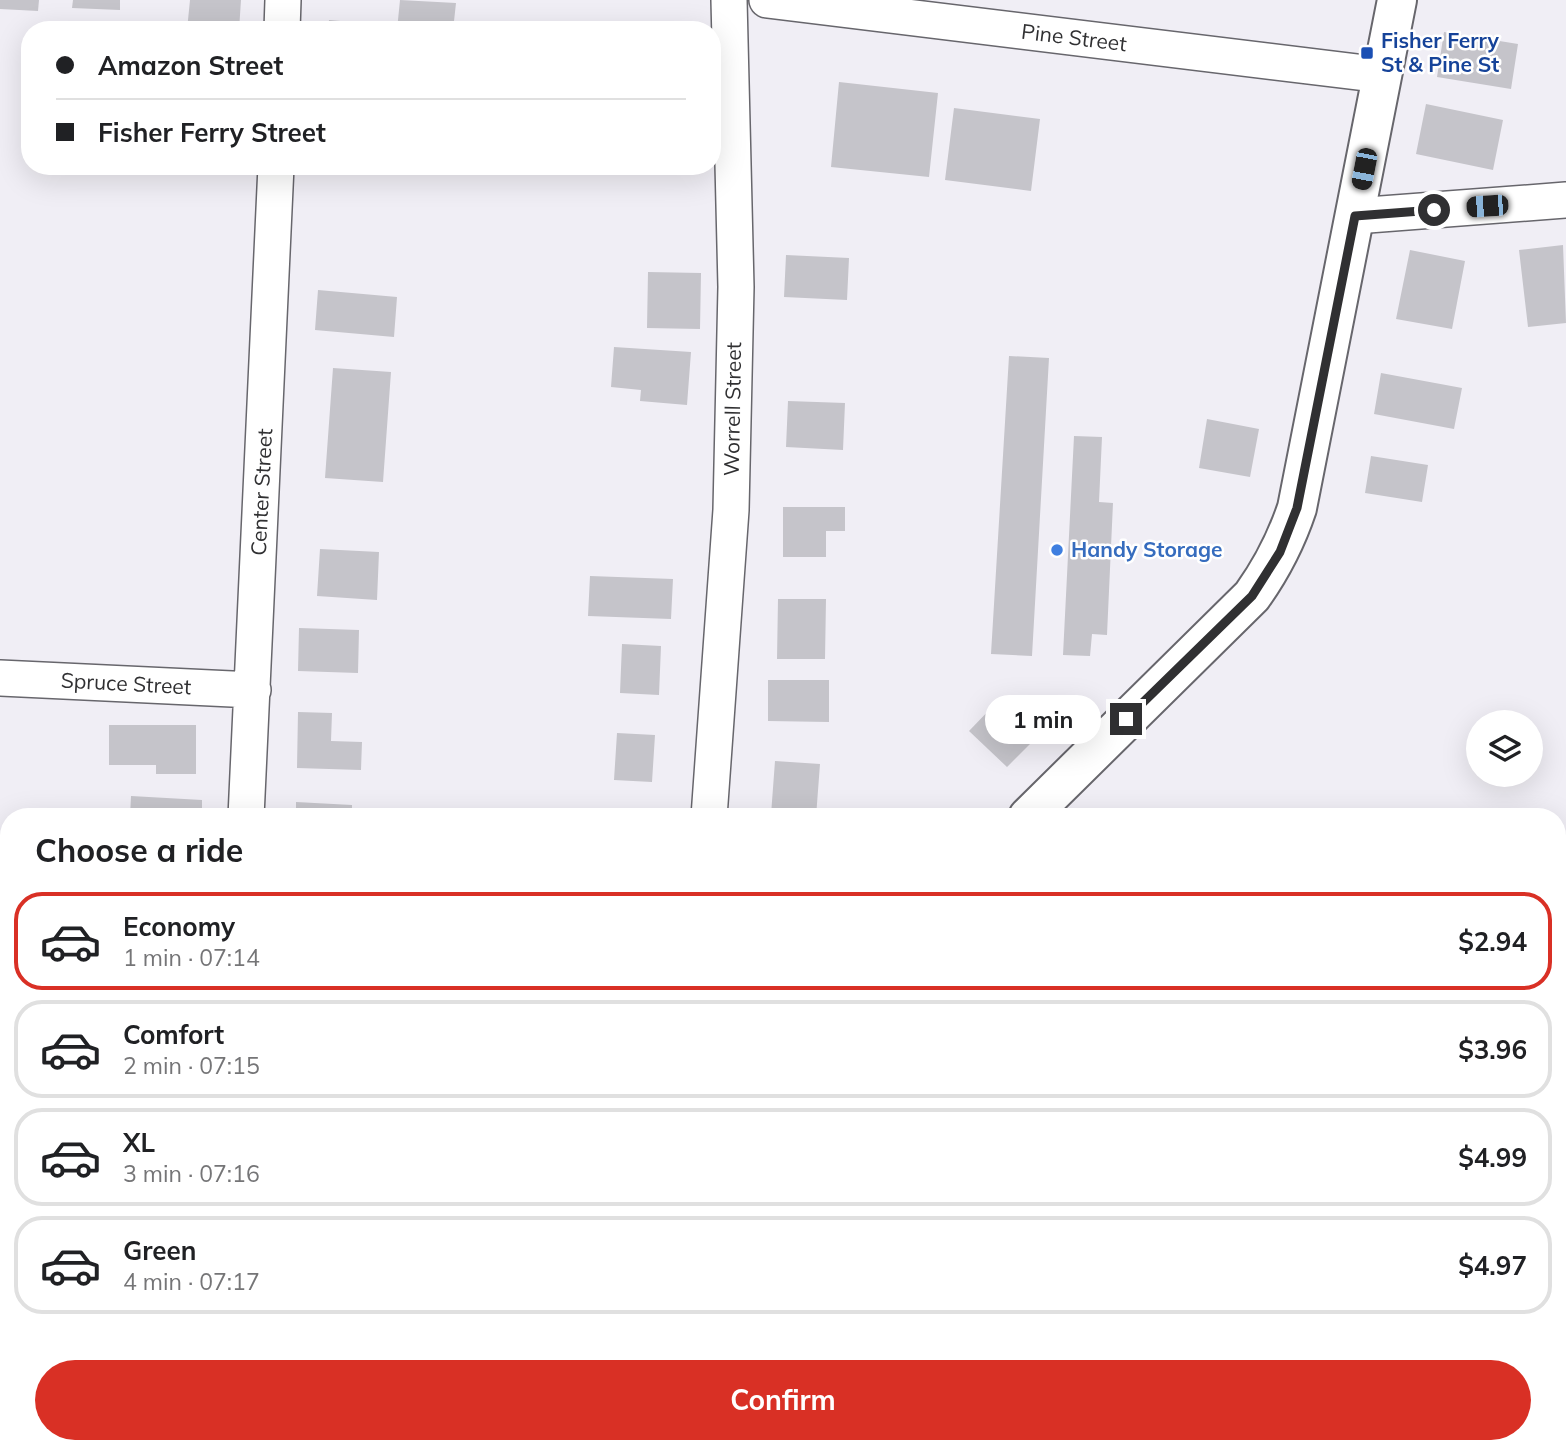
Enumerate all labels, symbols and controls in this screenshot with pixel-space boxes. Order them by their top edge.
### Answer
street label: Pine Street [1020,18,1128,56]
place label: Fisher Ferry St & Pine St [1381,27,1499,77]
marker: Fisher Ferry St & Pine St [1359,45,1375,61]
text: Amazon Street [98,49,283,82]
text: Fisher Ferry Street [98,116,326,149]
car [1350,146,1379,192]
route start [1418,194,1450,226]
car [1466,194,1509,218]
street label: Worrell Street [718,342,746,476]
street label: Center Street [245,428,277,556]
place label: Handy Storage [1071,536,1223,562]
marker: Handy Storage [1049,542,1065,558]
street label: Spruce Street [60,667,192,699]
callout: 1 min [986,694,1102,744]
route end [1110,703,1142,735]
text: 1 min [1013,705,1073,734]
map controls [1466,710,1543,787]
button: layers [1466,710,1543,787]
text: Choose a ride [35,830,243,870]
icon: car [39,910,102,973]
text: Economy [123,910,235,943]
text: $2.94 [1458,925,1527,958]
text: 1 min · 07:14 [123,943,260,972]
icon: car [39,1018,102,1081]
text: Comfort [123,1018,224,1051]
text: $3.96 [1458,1033,1527,1066]
text: 2 min · 07:15 [123,1051,260,1080]
icon: car [39,1126,102,1189]
text: XL [123,1126,155,1159]
text: $4.99 [1458,1141,1527,1174]
text: 3 min · 07:16 [123,1159,260,1188]
icon: car [39,1234,102,1297]
text: Green [123,1234,196,1267]
text: $4.97 [1458,1249,1527,1282]
text: 4 min · 07:17 [123,1267,260,1296]
button: Confirm [35,1360,1531,1440]

